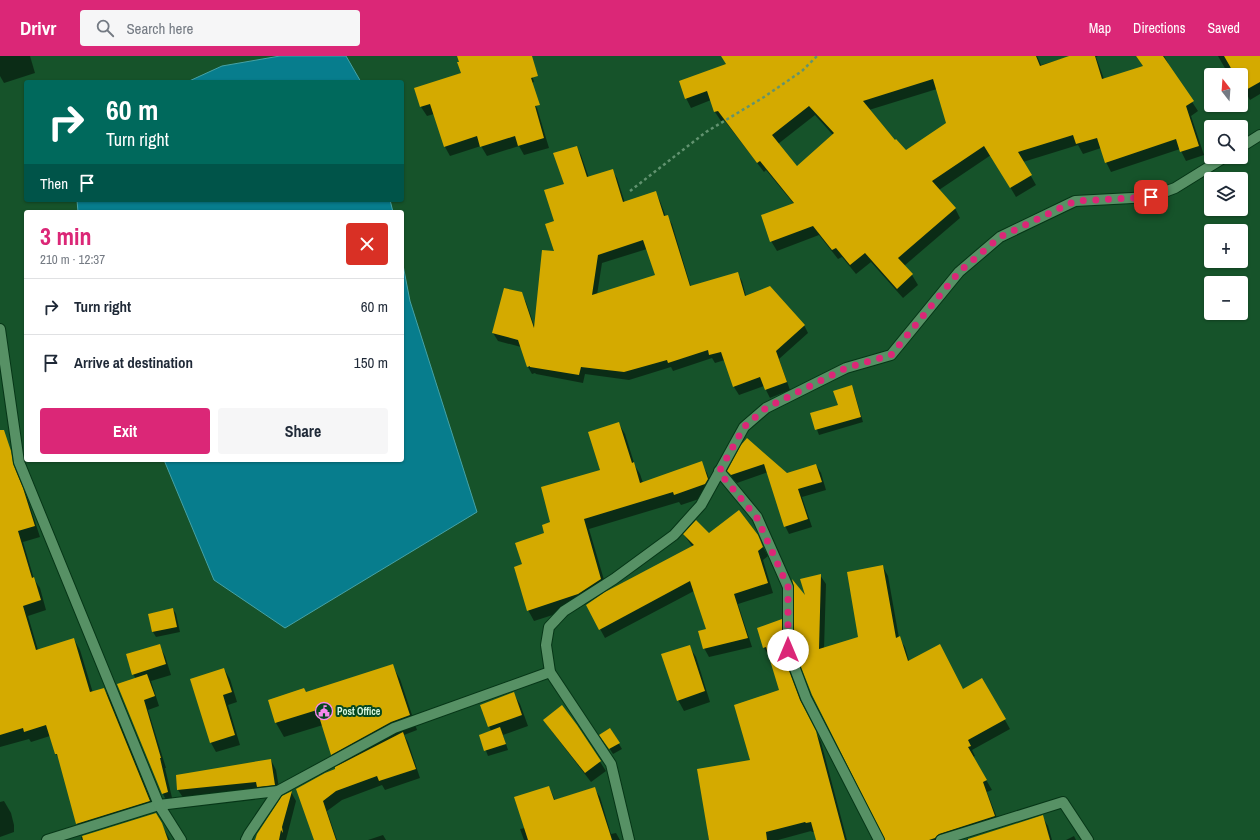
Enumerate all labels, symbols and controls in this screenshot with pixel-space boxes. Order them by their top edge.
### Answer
search box [80,10,360,46]
text: Drivr [20,15,56,41]
icon: search [94,17,116,39]
text: Search here [126,18,193,39]
text: Map [1089,19,1111,37]
text: Directions [1133,19,1185,37]
text: Saved [1207,19,1240,37]
north arrow [1204,68,1248,112]
map controls [1204,68,1248,320]
text: 60 m [106,91,158,129]
icon: right [40,96,92,148]
button: search [1204,120,1248,164]
text: Turn right [106,127,169,152]
icon: arrive [76,172,98,194]
button: layers [1204,172,1248,216]
text: Then [40,173,68,194]
pin [1134,180,1168,214]
icon: arrive [1140,186,1162,208]
text: 3 min [40,220,91,252]
button: close [346,223,388,265]
button: + [1204,224,1248,268]
text: 210 m · 12:37 [40,251,105,268]
button: − [1204,276,1248,320]
icon: right [40,296,62,318]
text: Turn right [74,296,131,317]
text: 60 m [361,296,388,317]
icon: arrive [40,352,62,374]
text: Arrive at destination [74,352,193,373]
text: 150 m [354,352,388,373]
button: Exit [40,408,210,454]
button: Share [218,408,388,454]
position arrow [767,629,809,671]
public building icon: Post Office [314,701,334,721]
place label: Post Office [337,705,381,718]

